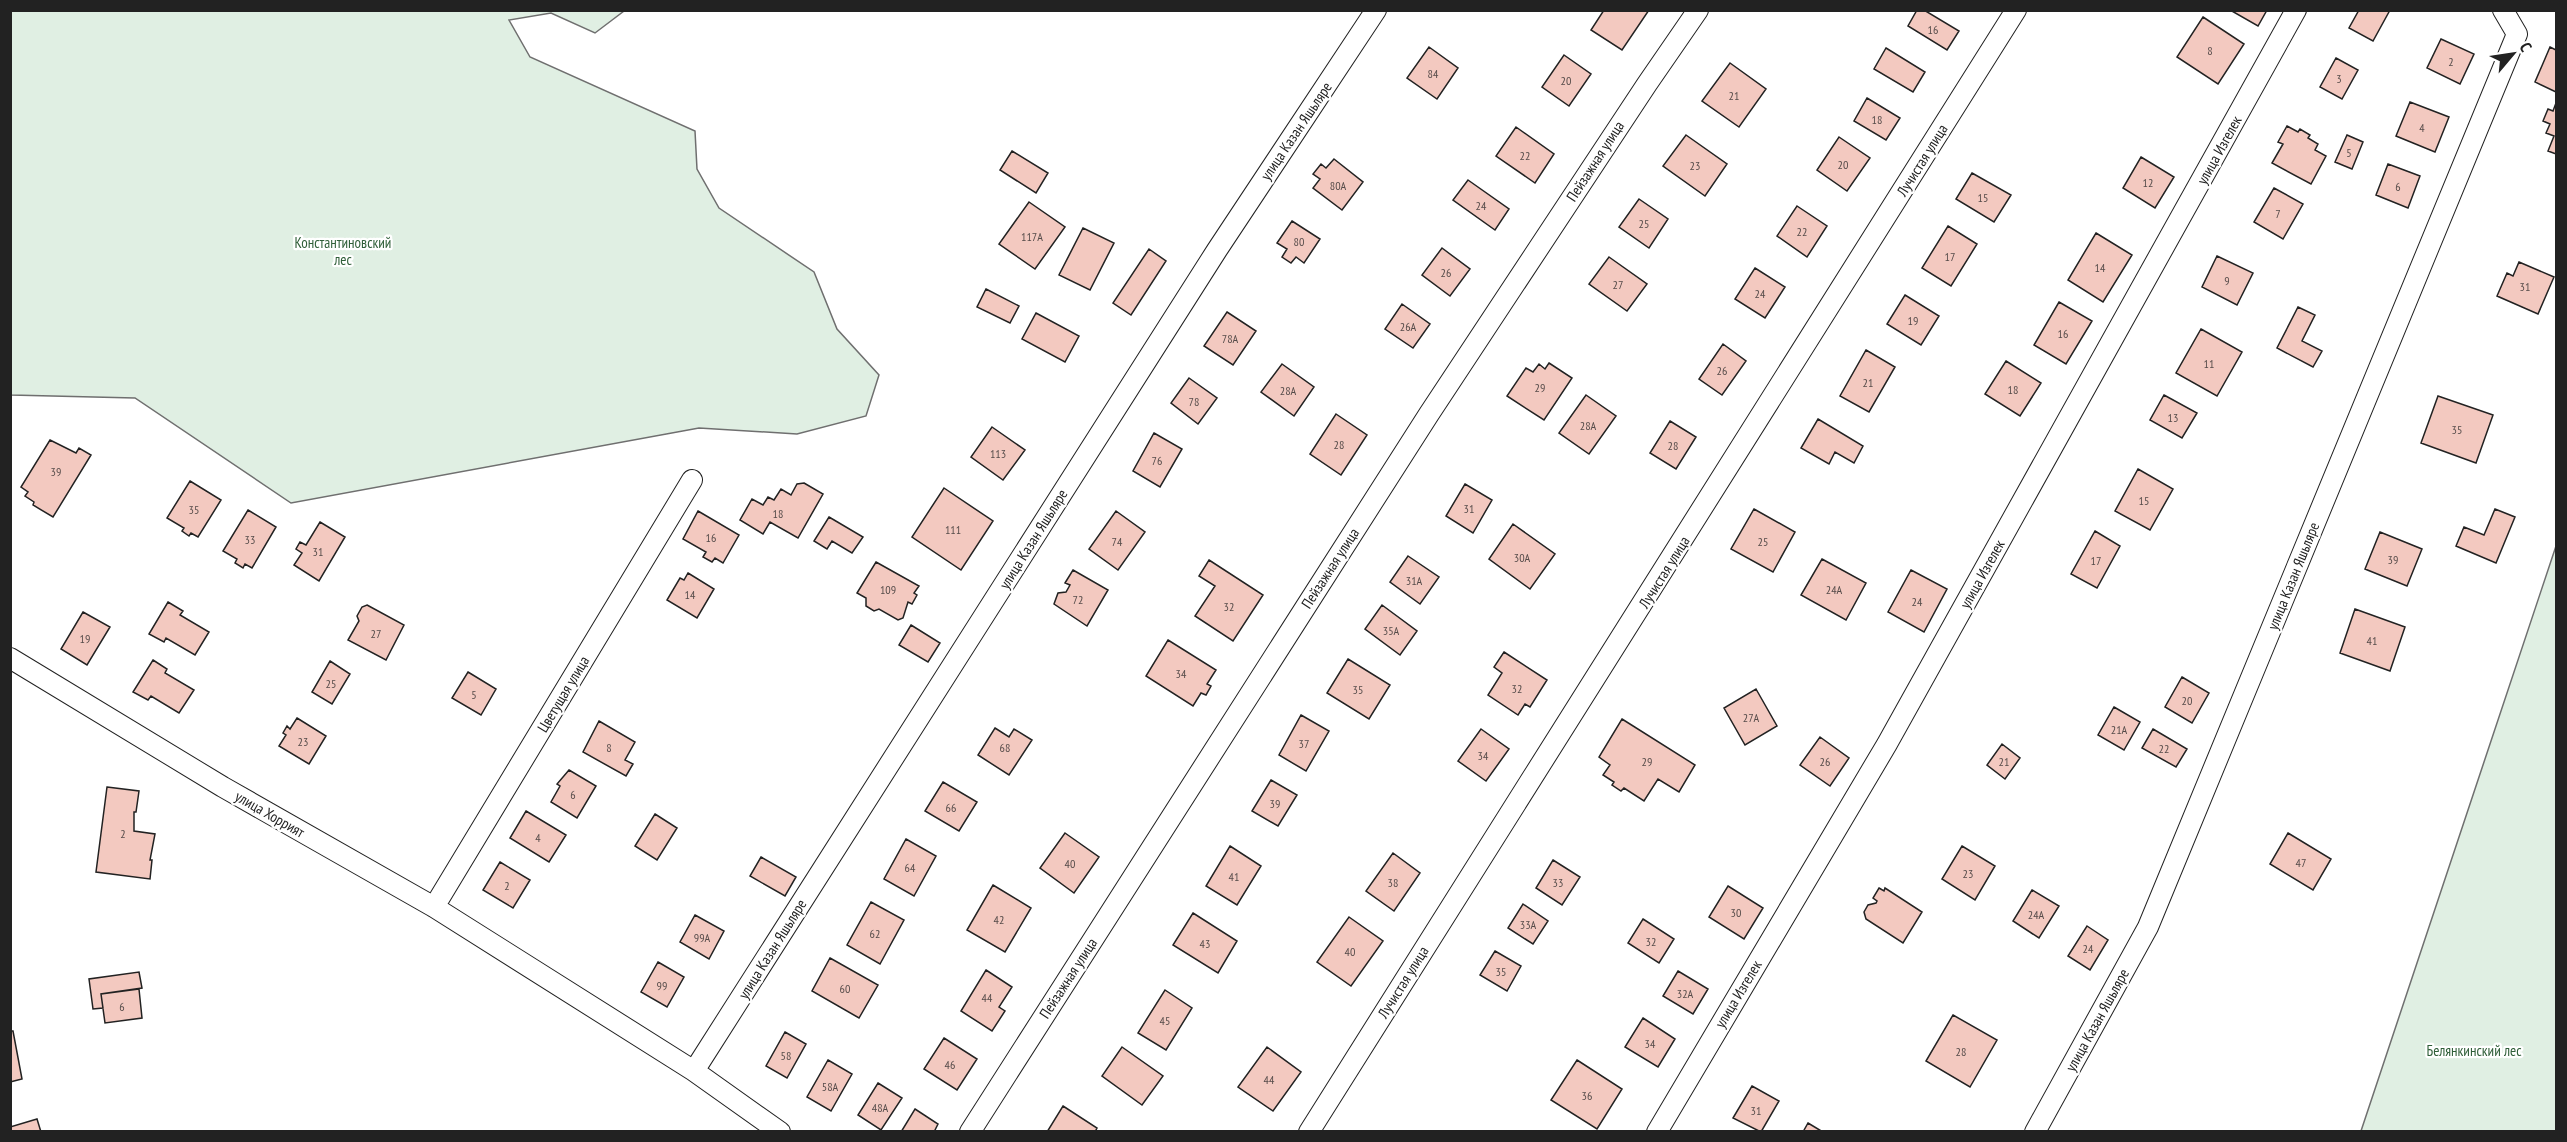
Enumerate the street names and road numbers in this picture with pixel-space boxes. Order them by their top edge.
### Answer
street label: улица Казан Яшьляре [1256,78,1336,184]
street label: улица Изгелек [2192,112,2246,188]
street label: Пейзажная улица [1562,117,1628,205]
street label: Лучистая улица [1892,120,1952,200]
street label: улица Казан Яшьляре [995,486,1071,592]
street label: улица Казан Яшьляре [2263,519,2323,633]
street label: Пейзажная улица [1297,524,1363,612]
street label: Лучистая улица [1634,532,1694,612]
street label: улица Изгелек [1955,536,2009,612]
street label: Цветущая улица [533,652,593,736]
street label: улица Хоррият [232,786,308,842]
street label: улица Казан Яшьляре [734,896,810,1002]
street label: Пейзажная улица [1035,934,1101,1022]
street label: Лучистая улица [1373,942,1433,1022]
street label: улица Изгелек [1710,957,1766,1031]
street label: улица Казан Яшьляре [2061,965,2133,1075]

